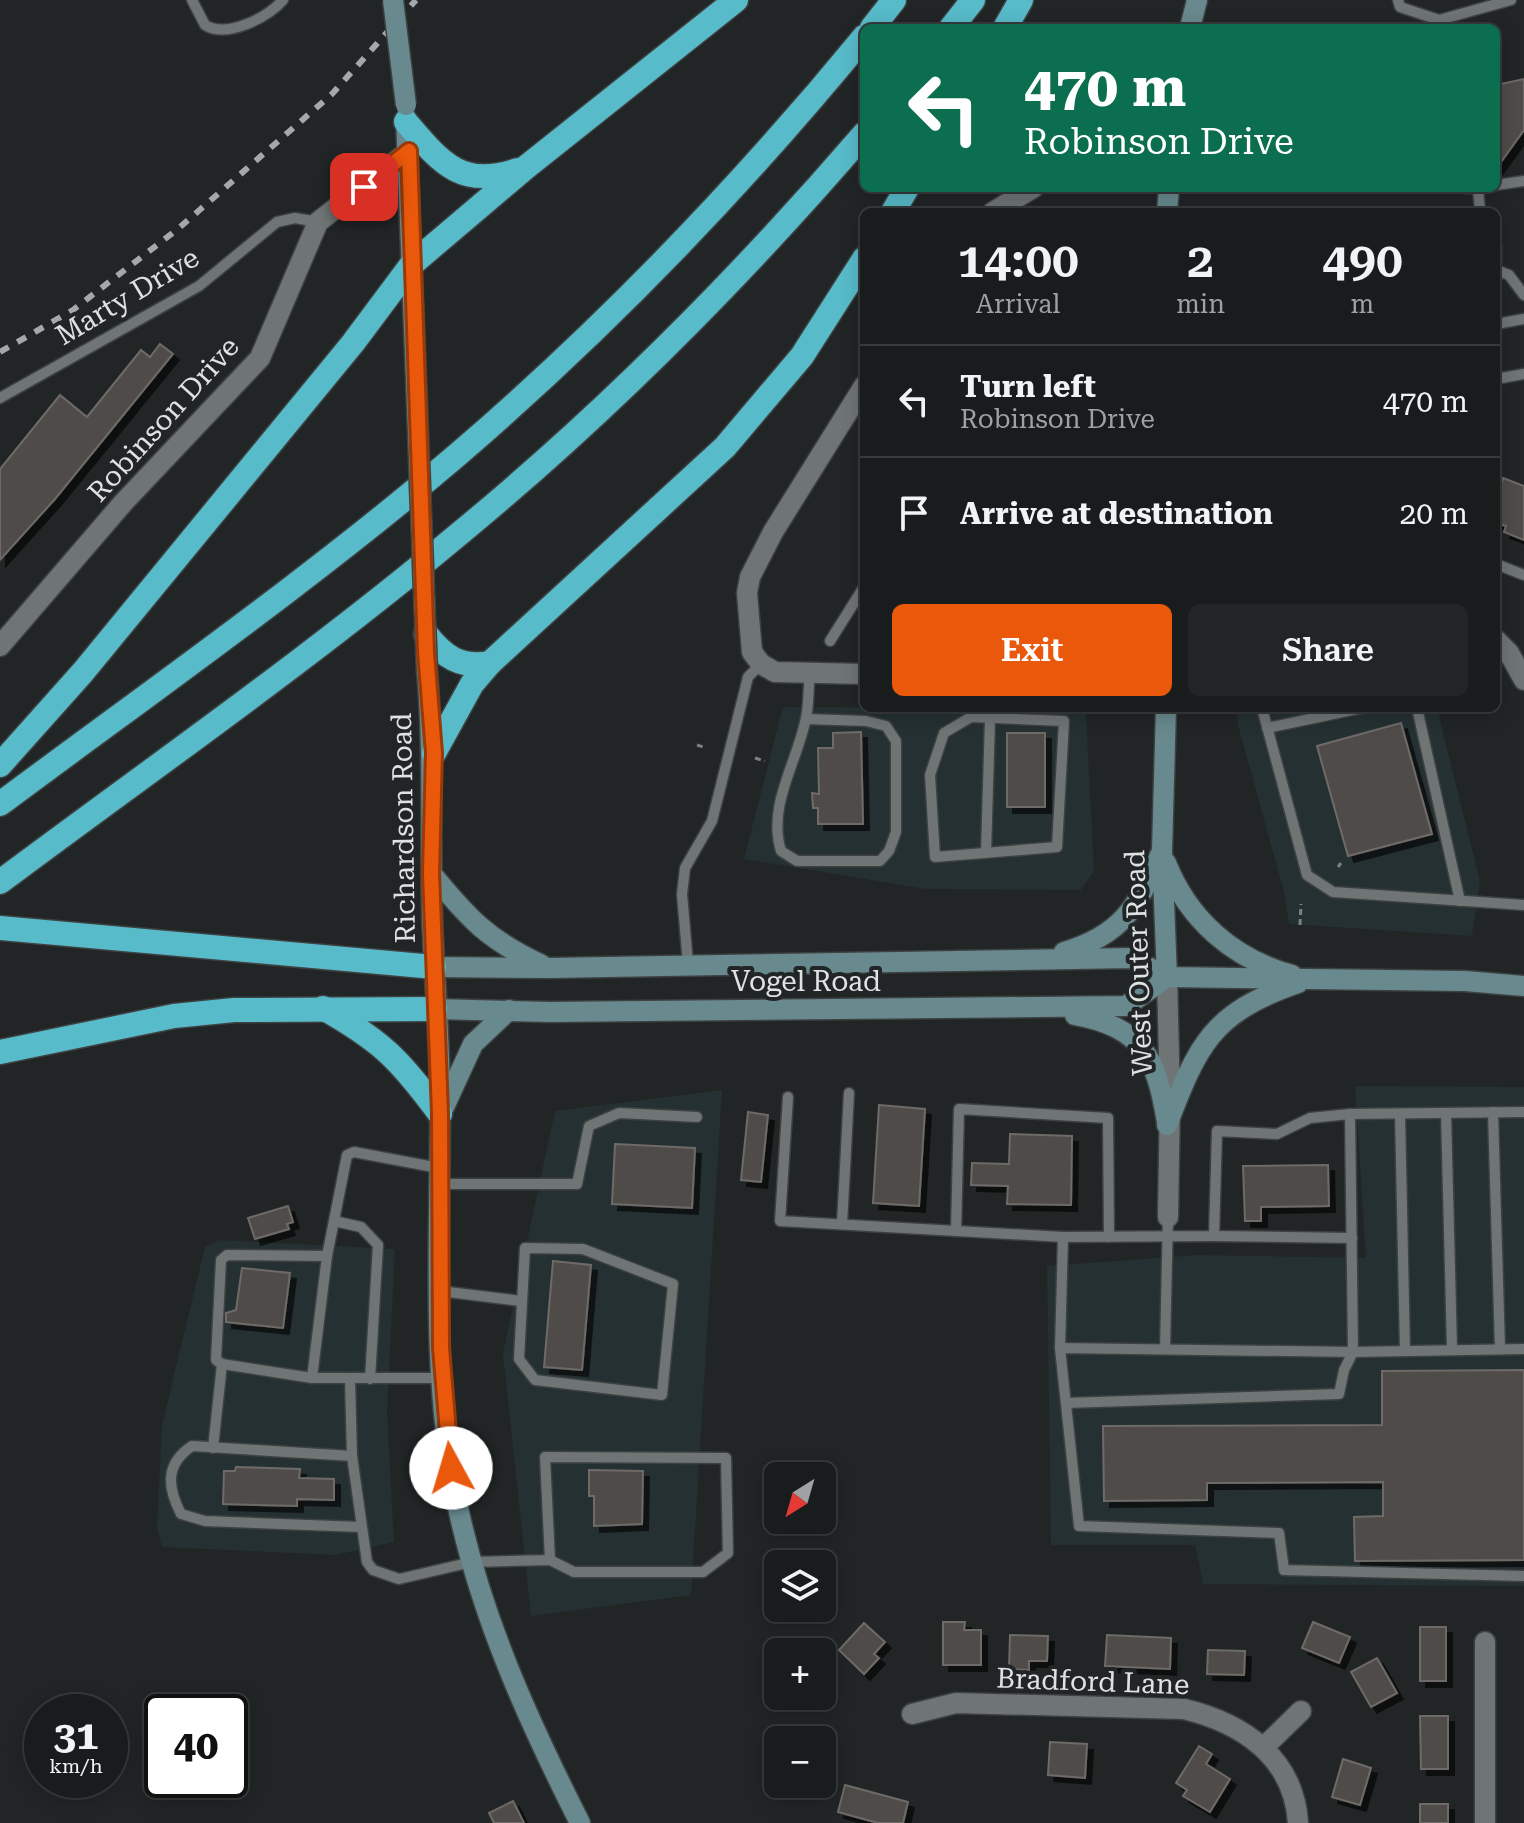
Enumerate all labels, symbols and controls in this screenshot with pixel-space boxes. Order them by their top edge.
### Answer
text: 470 m [1024,54,1186,120]
icon: left [892,56,996,160]
text: Robinson Drive [1024,121,1294,163]
pin [330,153,398,221]
icon: arrive [342,165,386,209]
text: 14:00 [957,233,1079,289]
text: 2 [1187,233,1214,289]
text: 490 [1322,233,1403,289]
street label: Marty Drive [50,241,205,352]
text: Arrival [976,289,1060,319]
text: min [1176,289,1225,319]
text: m [1351,289,1374,319]
street label: Robinson Drive [81,330,246,508]
text: Turn left [960,369,1096,404]
icon: left [892,379,936,423]
text: 470 m [1383,384,1468,419]
text: Robinson Drive [960,404,1155,434]
icon: arrive [892,491,936,535]
text: Arrive at destination [960,496,1273,531]
text: 20 m [1399,496,1468,531]
button: Exit [892,604,1172,696]
button: Share [1188,604,1468,696]
street label: Richardson Road [385,712,422,944]
street label: West Outer Road [1118,849,1159,1077]
street label: Vogel Road [731,965,881,998]
position arrow [409,1426,493,1510]
north arrow [764,1462,836,1534]
map controls [764,1462,836,1798]
button: layers [764,1550,836,1622]
button: + [764,1638,836,1710]
street label: Bradford Lane [996,1662,1190,1701]
speed limit sign: 40 [144,1694,248,1798]
text: 31 [54,1712,98,1759]
button: − [764,1726,836,1798]
text: km/h [49,1754,103,1778]

